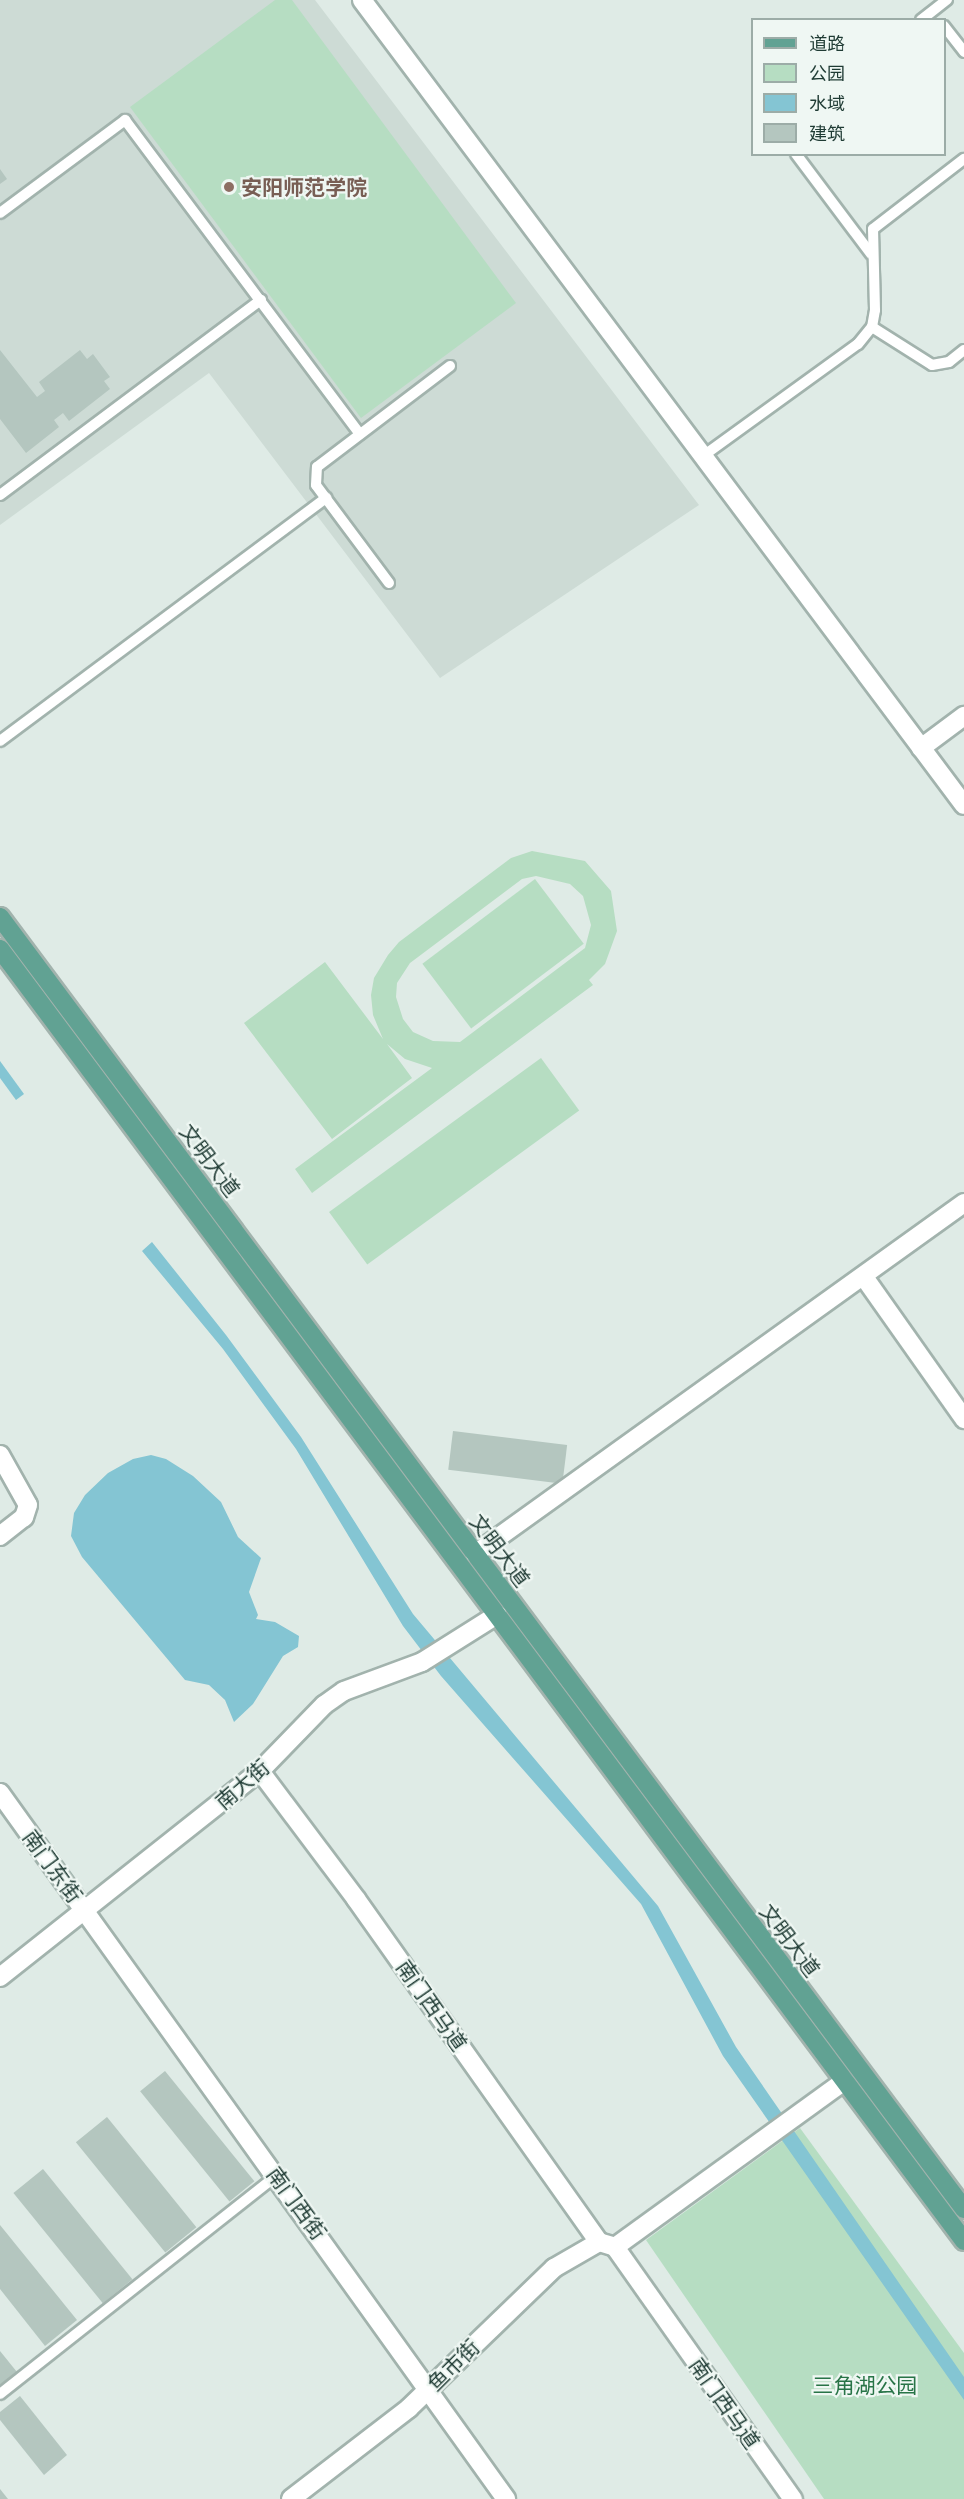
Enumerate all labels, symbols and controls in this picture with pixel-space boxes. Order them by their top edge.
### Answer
legend [751,18,946,156]
text: 道路 [809,30,845,57]
text: 公园 [809,60,845,87]
text: 水域 [809,90,845,117]
text: 建筑 [809,120,845,147]
place label: 安阳师范学院 [241,174,367,200]
marker: 安阳师范学院 [222,180,236,194]
street label: 文明大道 [175,1119,245,1201]
street label: 文明大道 [465,1509,535,1591]
street label: 南大街 [210,1754,274,1814]
street label: 南门东街 [18,1825,88,1907]
street label: 文明大道 [755,1899,825,1981]
street label: 南门西马道 [392,1955,472,2055]
street label: 南门西街 [262,2162,332,2244]
street label: 鱼市街 [422,2334,484,2396]
street label: 南门西马道 [685,2353,765,2453]
park label: 三角湖公园 [813,2372,917,2398]

